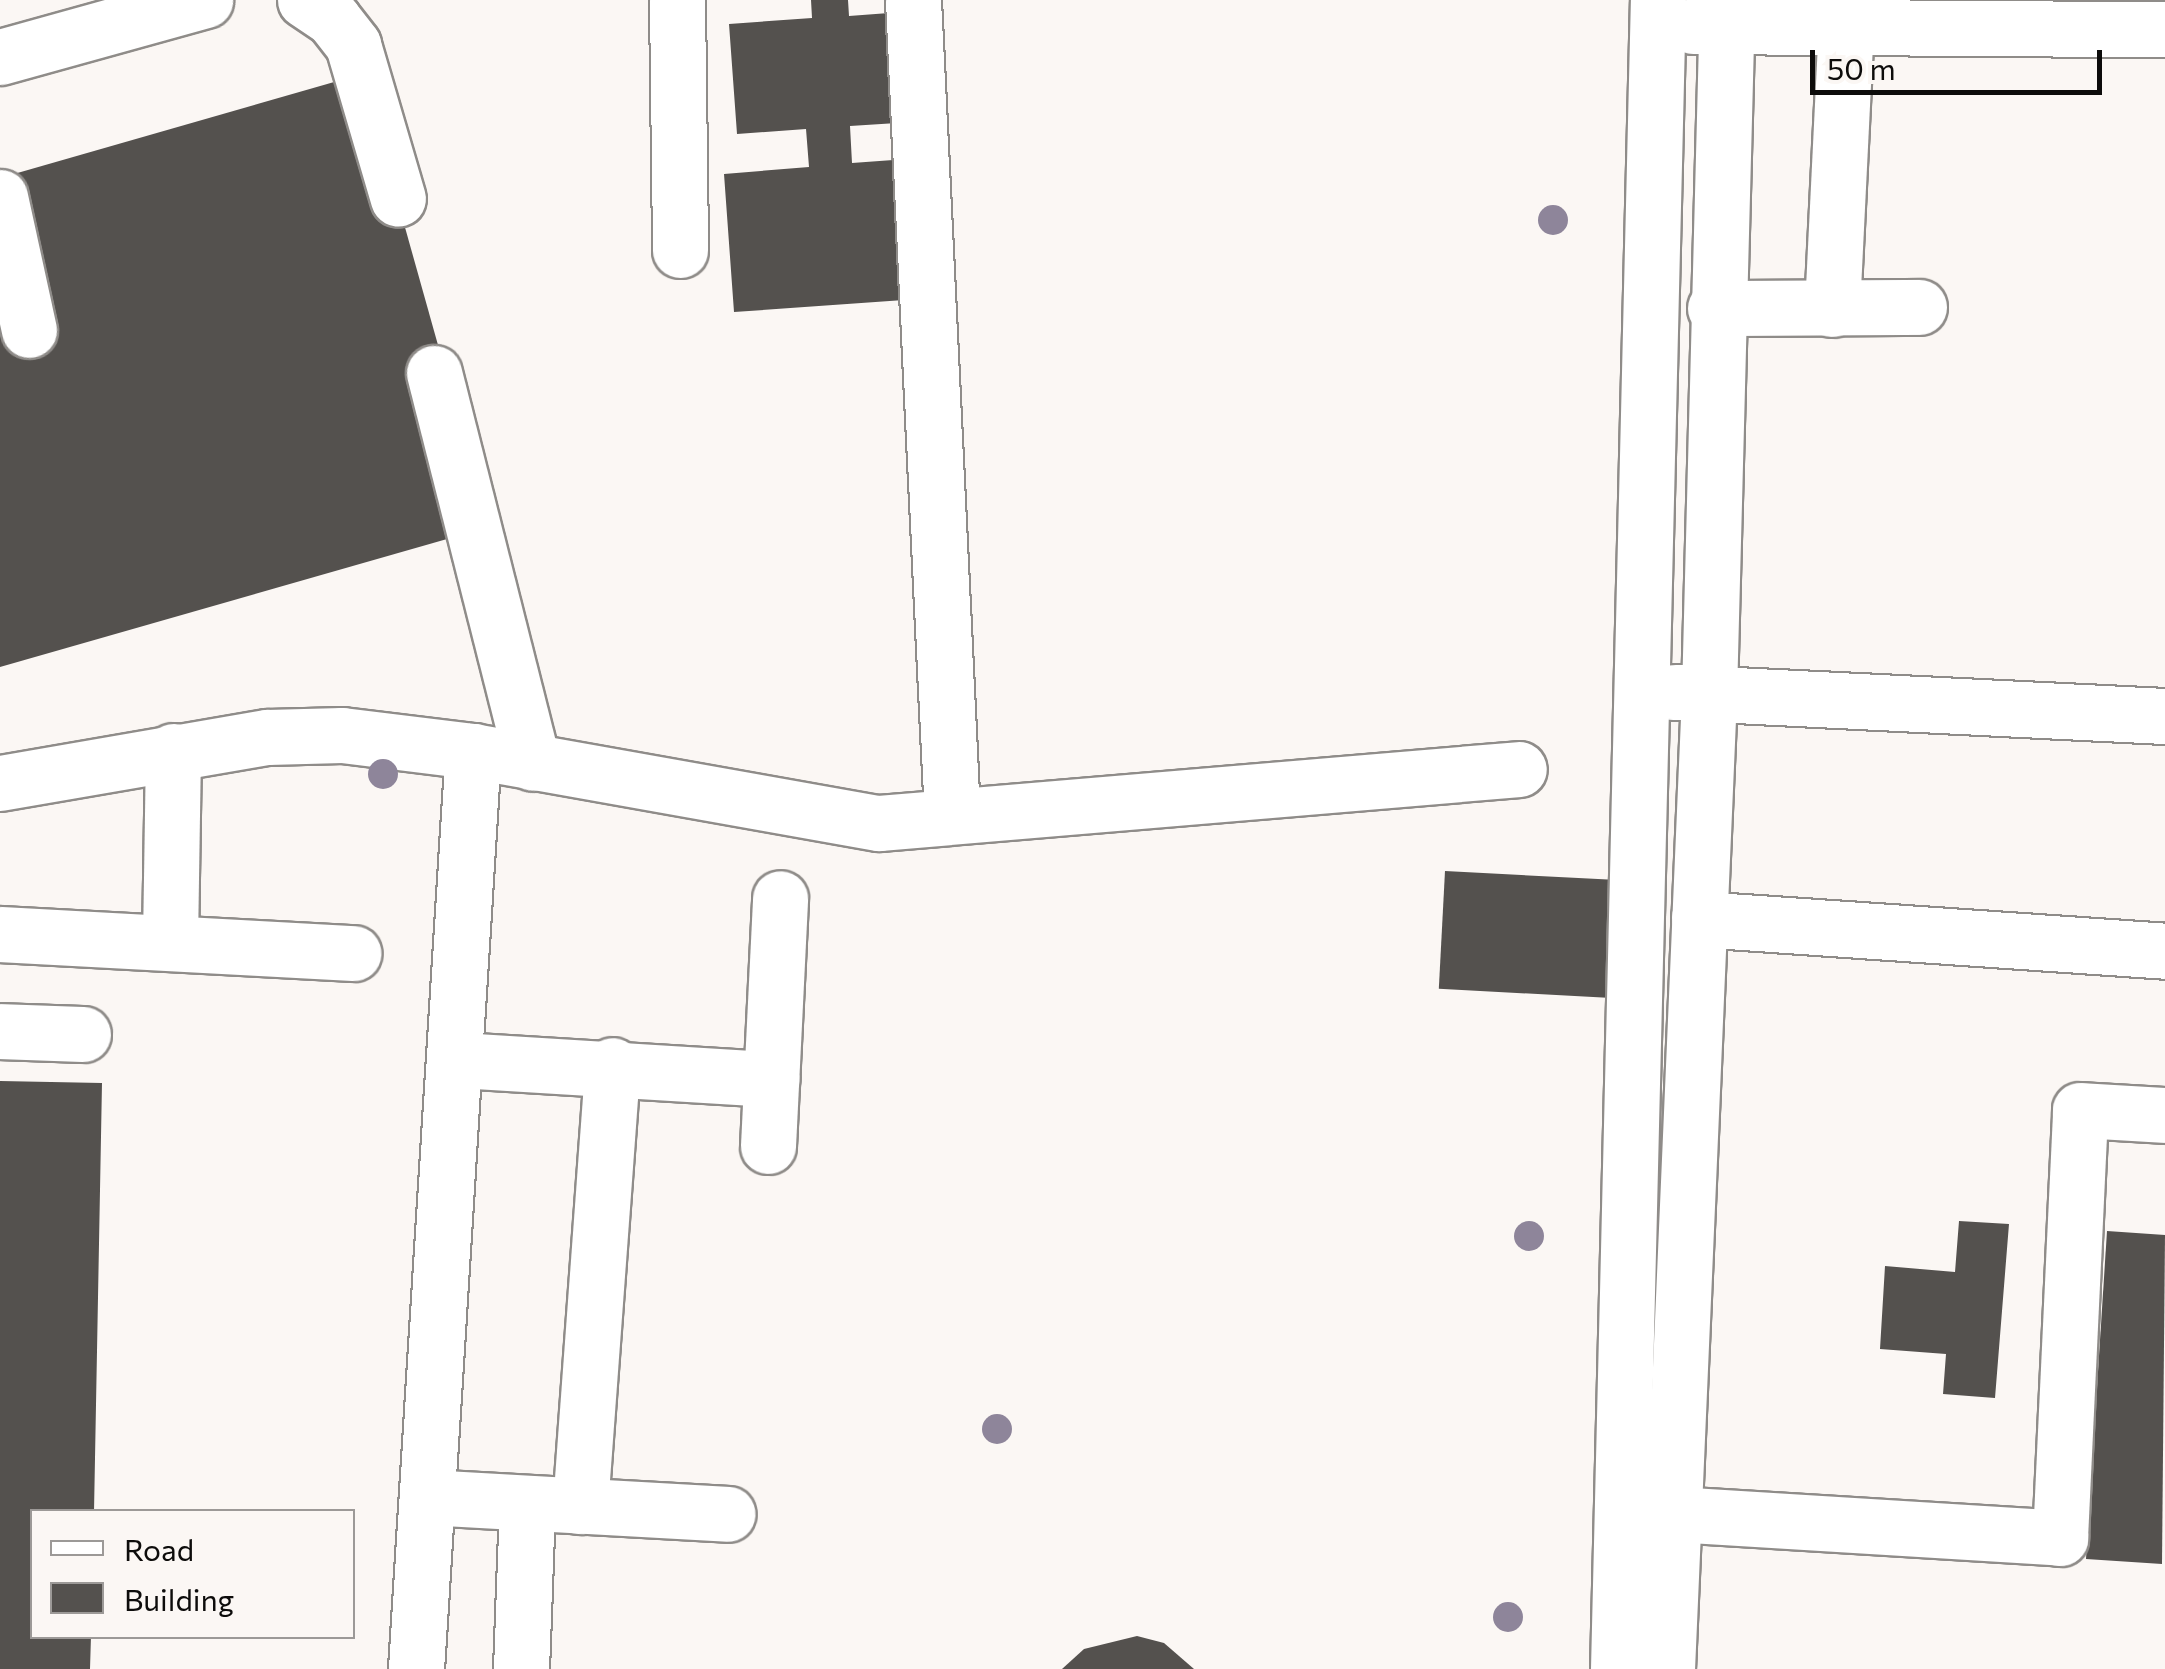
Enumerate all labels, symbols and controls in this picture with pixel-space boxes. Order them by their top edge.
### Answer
scale bar [1815,30,2108,92]
text: 50 m [1827,49,1896,86]
legend [30,1509,355,1639]
text: Road [124,1530,194,1567]
text: Building [124,1580,234,1617]

